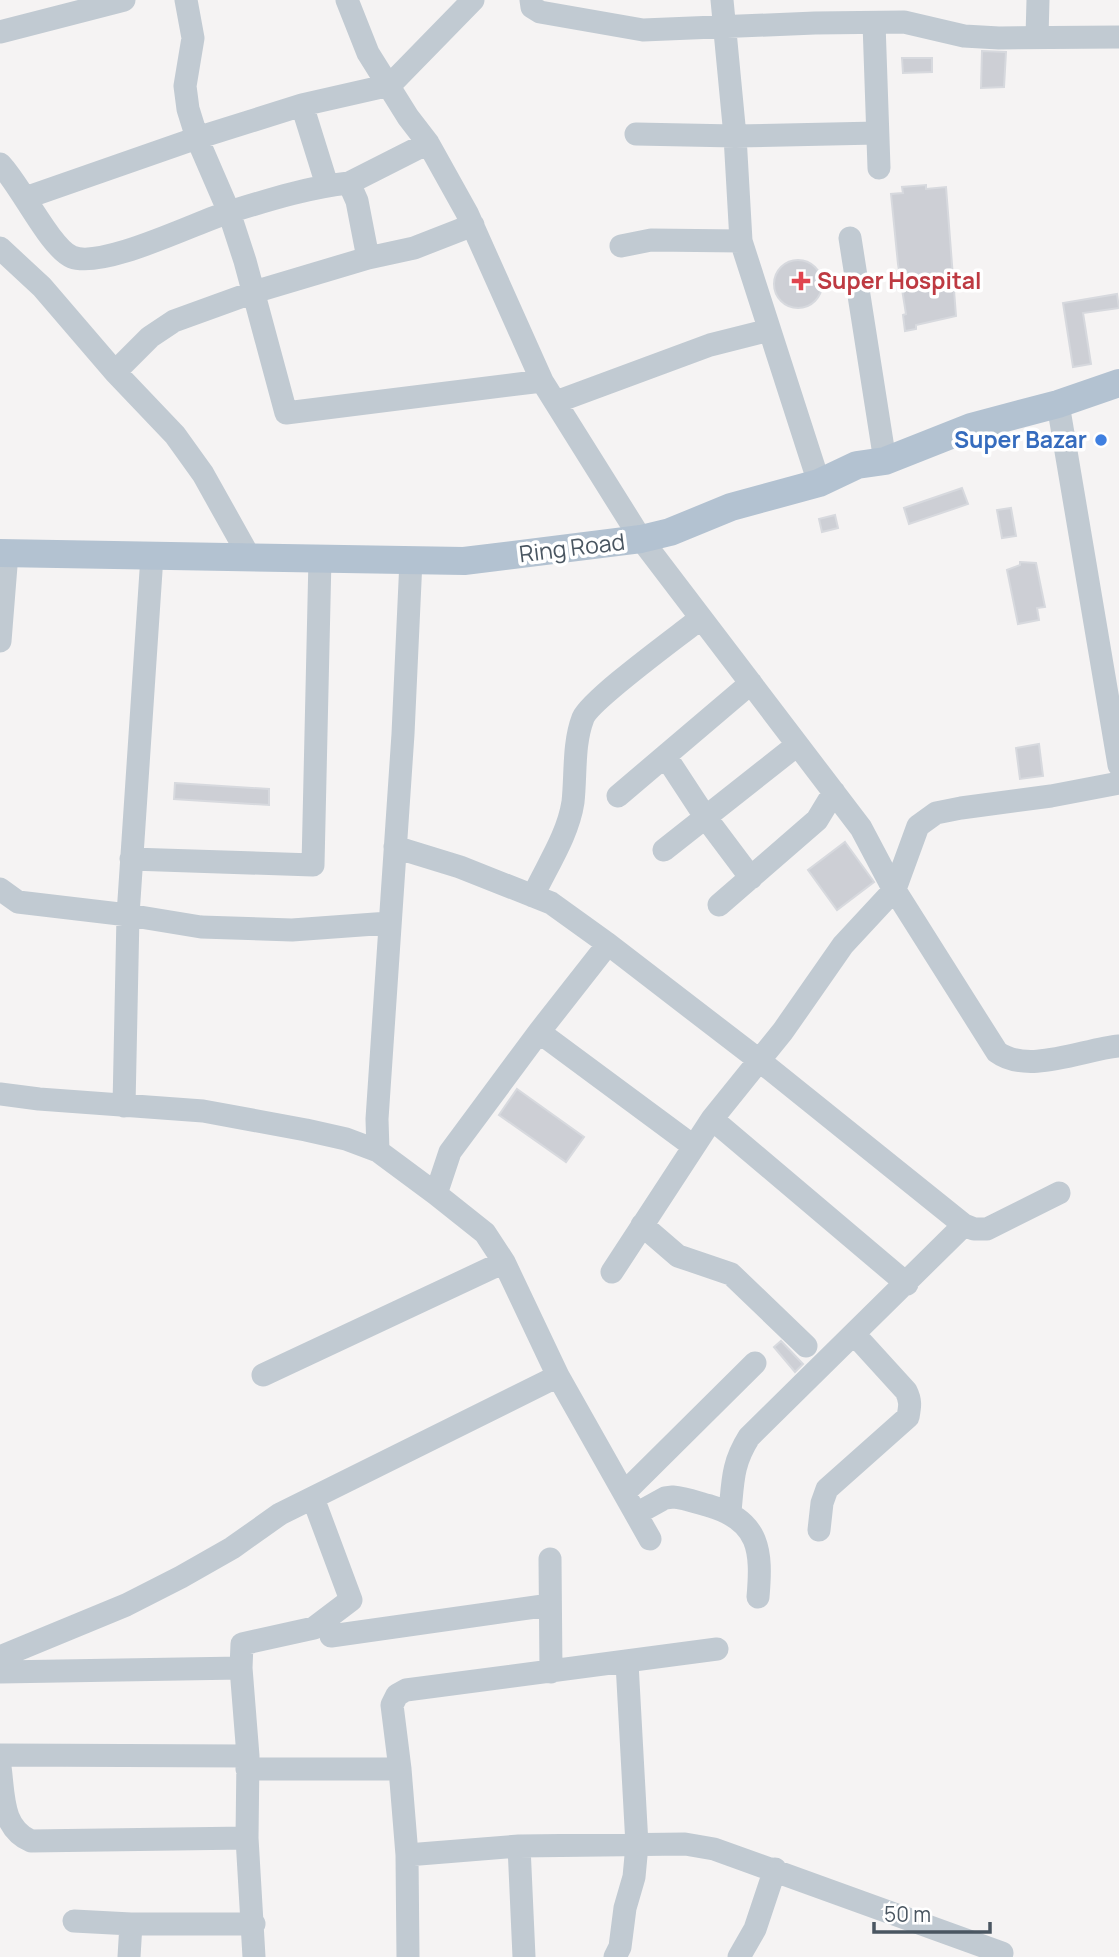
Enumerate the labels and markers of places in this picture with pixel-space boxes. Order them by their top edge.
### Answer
place label: Super Hospital [817,264,982,296]
marker: Super Hospital [791,271,811,291]
place label: Super Bazar [954,423,1087,455]
marker: Super Bazar [1093,432,1109,448]

